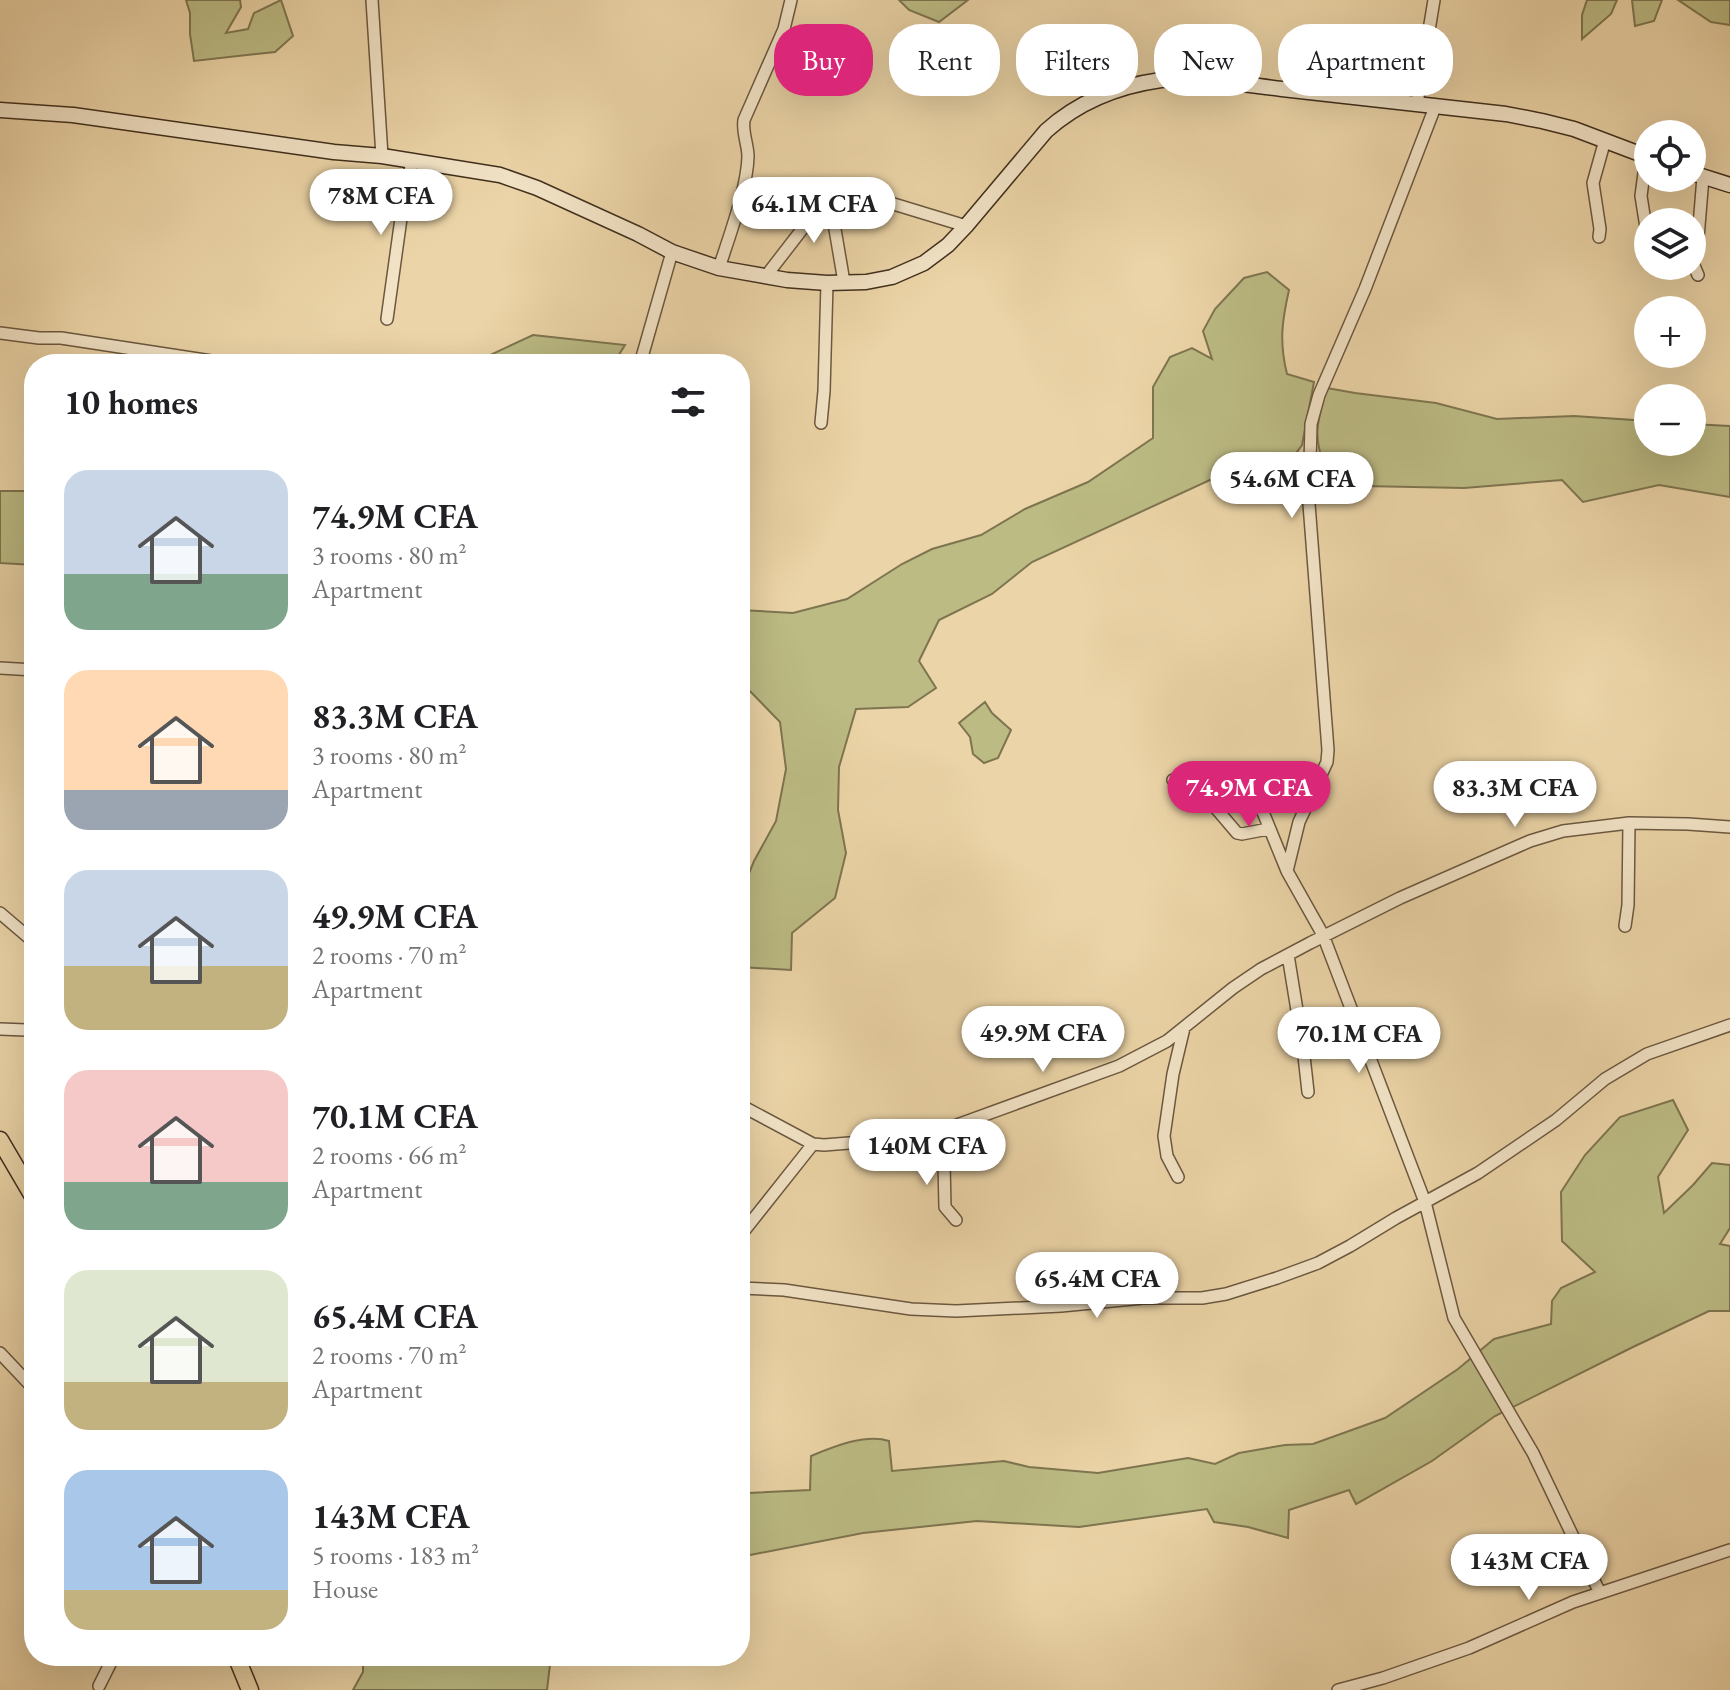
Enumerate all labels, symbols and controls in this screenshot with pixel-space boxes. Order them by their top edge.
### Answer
chip: Buy [774,24,873,96]
chip: Rent [889,24,1000,96]
chip: Filters [1016,24,1138,96]
chip: New [1154,24,1262,96]
chip: Apartment [1278,24,1453,96]
map controls [1634,120,1706,456]
button: locate [1634,120,1706,192]
pin: 78M CFA [307,169,455,237]
pin: 64.1M CFA [722,177,906,245]
text: 78M CFA [328,178,434,212]
text: 64.1M CFA [751,186,877,220]
button: layers [1634,208,1706,280]
button: + [1634,296,1706,368]
text: 10 homes [64,380,198,424]
icon: filters [666,380,710,424]
button: − [1634,384,1706,456]
pin: 54.6M CFA [1200,452,1384,520]
text: 54.6M CFA [1229,461,1355,495]
text: 74.9M CFA [312,494,478,538]
icon: home [128,502,224,598]
text: 3 rooms · 80 m² [312,538,467,572]
text: Apartment [312,572,422,606]
text: 83.3M CFA [312,694,478,738]
icon: home [128,702,224,798]
text: 3 rooms · 80 m² [312,738,467,772]
pin: 74.9M CFA [1157,761,1341,829]
pin: 83.3M CFA [1423,761,1607,829]
text: 74.9M CFA [1186,770,1312,804]
text: 83.3M CFA [1452,770,1578,804]
text: Apartment [312,772,422,806]
text: 49.9M CFA [312,894,478,938]
icon: home [128,902,224,998]
text: 2 rooms · 70 m² [312,938,467,972]
text: Apartment [312,972,422,1006]
pin: 49.9M CFA [951,1006,1135,1074]
pin: 70.1M CFA [1267,1007,1451,1075]
text: 49.9M CFA [980,1015,1106,1049]
text: 70.1M CFA [1296,1016,1422,1050]
text: 70.1M CFA [312,1094,478,1138]
icon: home [128,1102,224,1198]
pin: 140M CFA [844,1119,1010,1187]
text: 140M CFA [867,1128,987,1162]
text: 2 rooms · 66 m² [312,1138,467,1172]
text: Apartment [312,1172,422,1206]
pin: 65.4M CFA [1005,1252,1189,1320]
text: 65.4M CFA [1034,1261,1160,1295]
text: 65.4M CFA [312,1294,478,1338]
icon: home [128,1302,224,1398]
text: 2 rooms · 70 m² [312,1338,467,1372]
text: Apartment [312,1372,422,1406]
text: 143M CFA [312,1494,470,1538]
icon: home [128,1502,224,1598]
pin: 143M CFA [1446,1534,1612,1602]
text: 5 rooms · 183 m² [312,1538,479,1572]
text: 143M CFA [1469,1543,1589,1577]
text: House [312,1572,378,1606]

